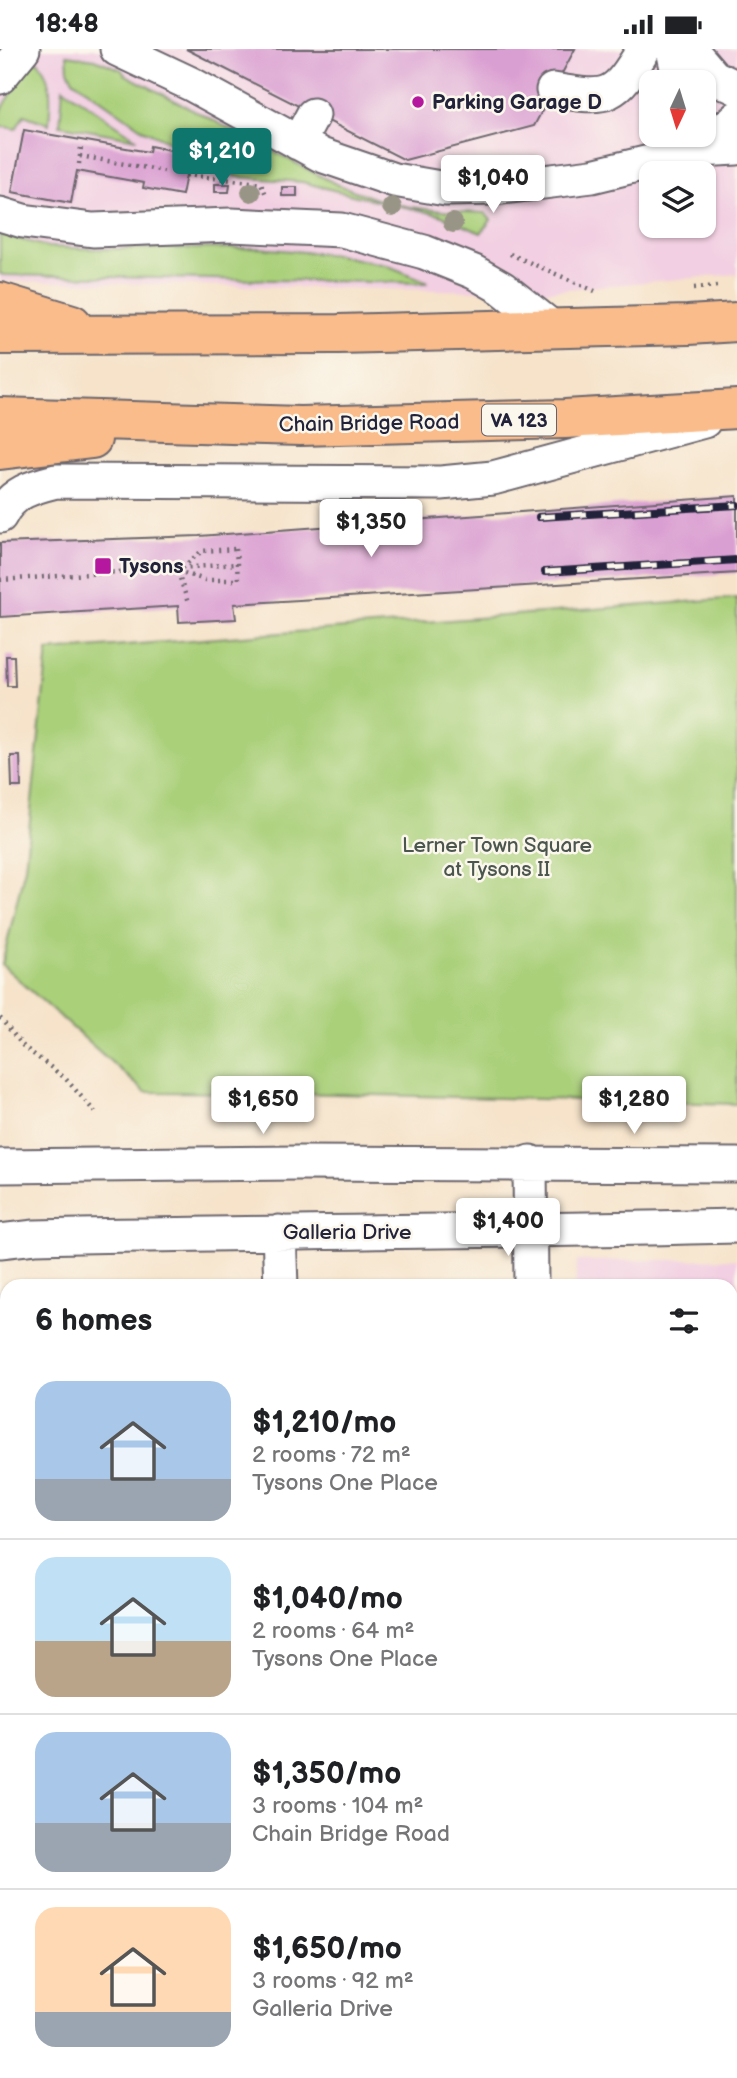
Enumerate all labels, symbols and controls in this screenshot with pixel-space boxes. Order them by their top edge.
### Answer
text: 18:48 [35,9,99,40]
north arrow [639,70,716,147]
map controls [639,70,716,238]
place label: Parking Garage D [432,90,602,115]
marker: Parking Garage D [410,94,426,110]
pin: $1,210 [165,129,279,188]
text: $1,210 [188,137,256,165]
pin: $1,040 [436,155,550,215]
button: layers [639,161,716,238]
text: $1,040 [457,164,529,192]
road number: VA 123 [482,405,556,435]
street label: Chain Bridge Road [278,409,460,438]
pin: $1,350 [314,499,428,559]
text: $1,350 [336,508,406,536]
place label: Tysons [119,554,184,579]
marker: Tysons [93,556,113,576]
park label: Lerner Town Square at Tysons II [402,833,592,882]
pin: $1,650 [206,1077,320,1136]
pin: $1,280 [577,1077,691,1136]
text: $1,650 [227,1085,299,1113]
text: $1,280 [598,1085,670,1113]
pin: $1,400 [451,1199,565,1258]
text: $1,400 [472,1207,544,1235]
street label: Galleria Drive [283,1220,411,1245]
icon: filters [665,1302,703,1340]
text: 6 homes [35,1303,152,1339]
text: $1,210/mo [252,1405,396,1441]
icon: home [91,1409,175,1493]
text: 2 rooms · 72 m² [252,1441,411,1469]
text: Tysons One Place [252,1469,438,1497]
text: $1,040/mo [252,1581,403,1617]
icon: home [91,1585,175,1669]
text: 2 rooms · 64 m² [252,1617,414,1645]
text: Tysons One Place [252,1645,438,1673]
text: $1,350/mo [252,1756,401,1792]
icon: home [91,1760,175,1844]
text: 3 rooms · 104 m² [252,1792,423,1820]
text: Chain Bridge Road [252,1820,450,1848]
text: $1,650/mo [252,1931,402,1967]
icon: home [91,1935,175,2019]
text: 3 rooms · 92 m² [252,1967,414,1995]
text: Galleria Drive [252,1995,393,2023]

